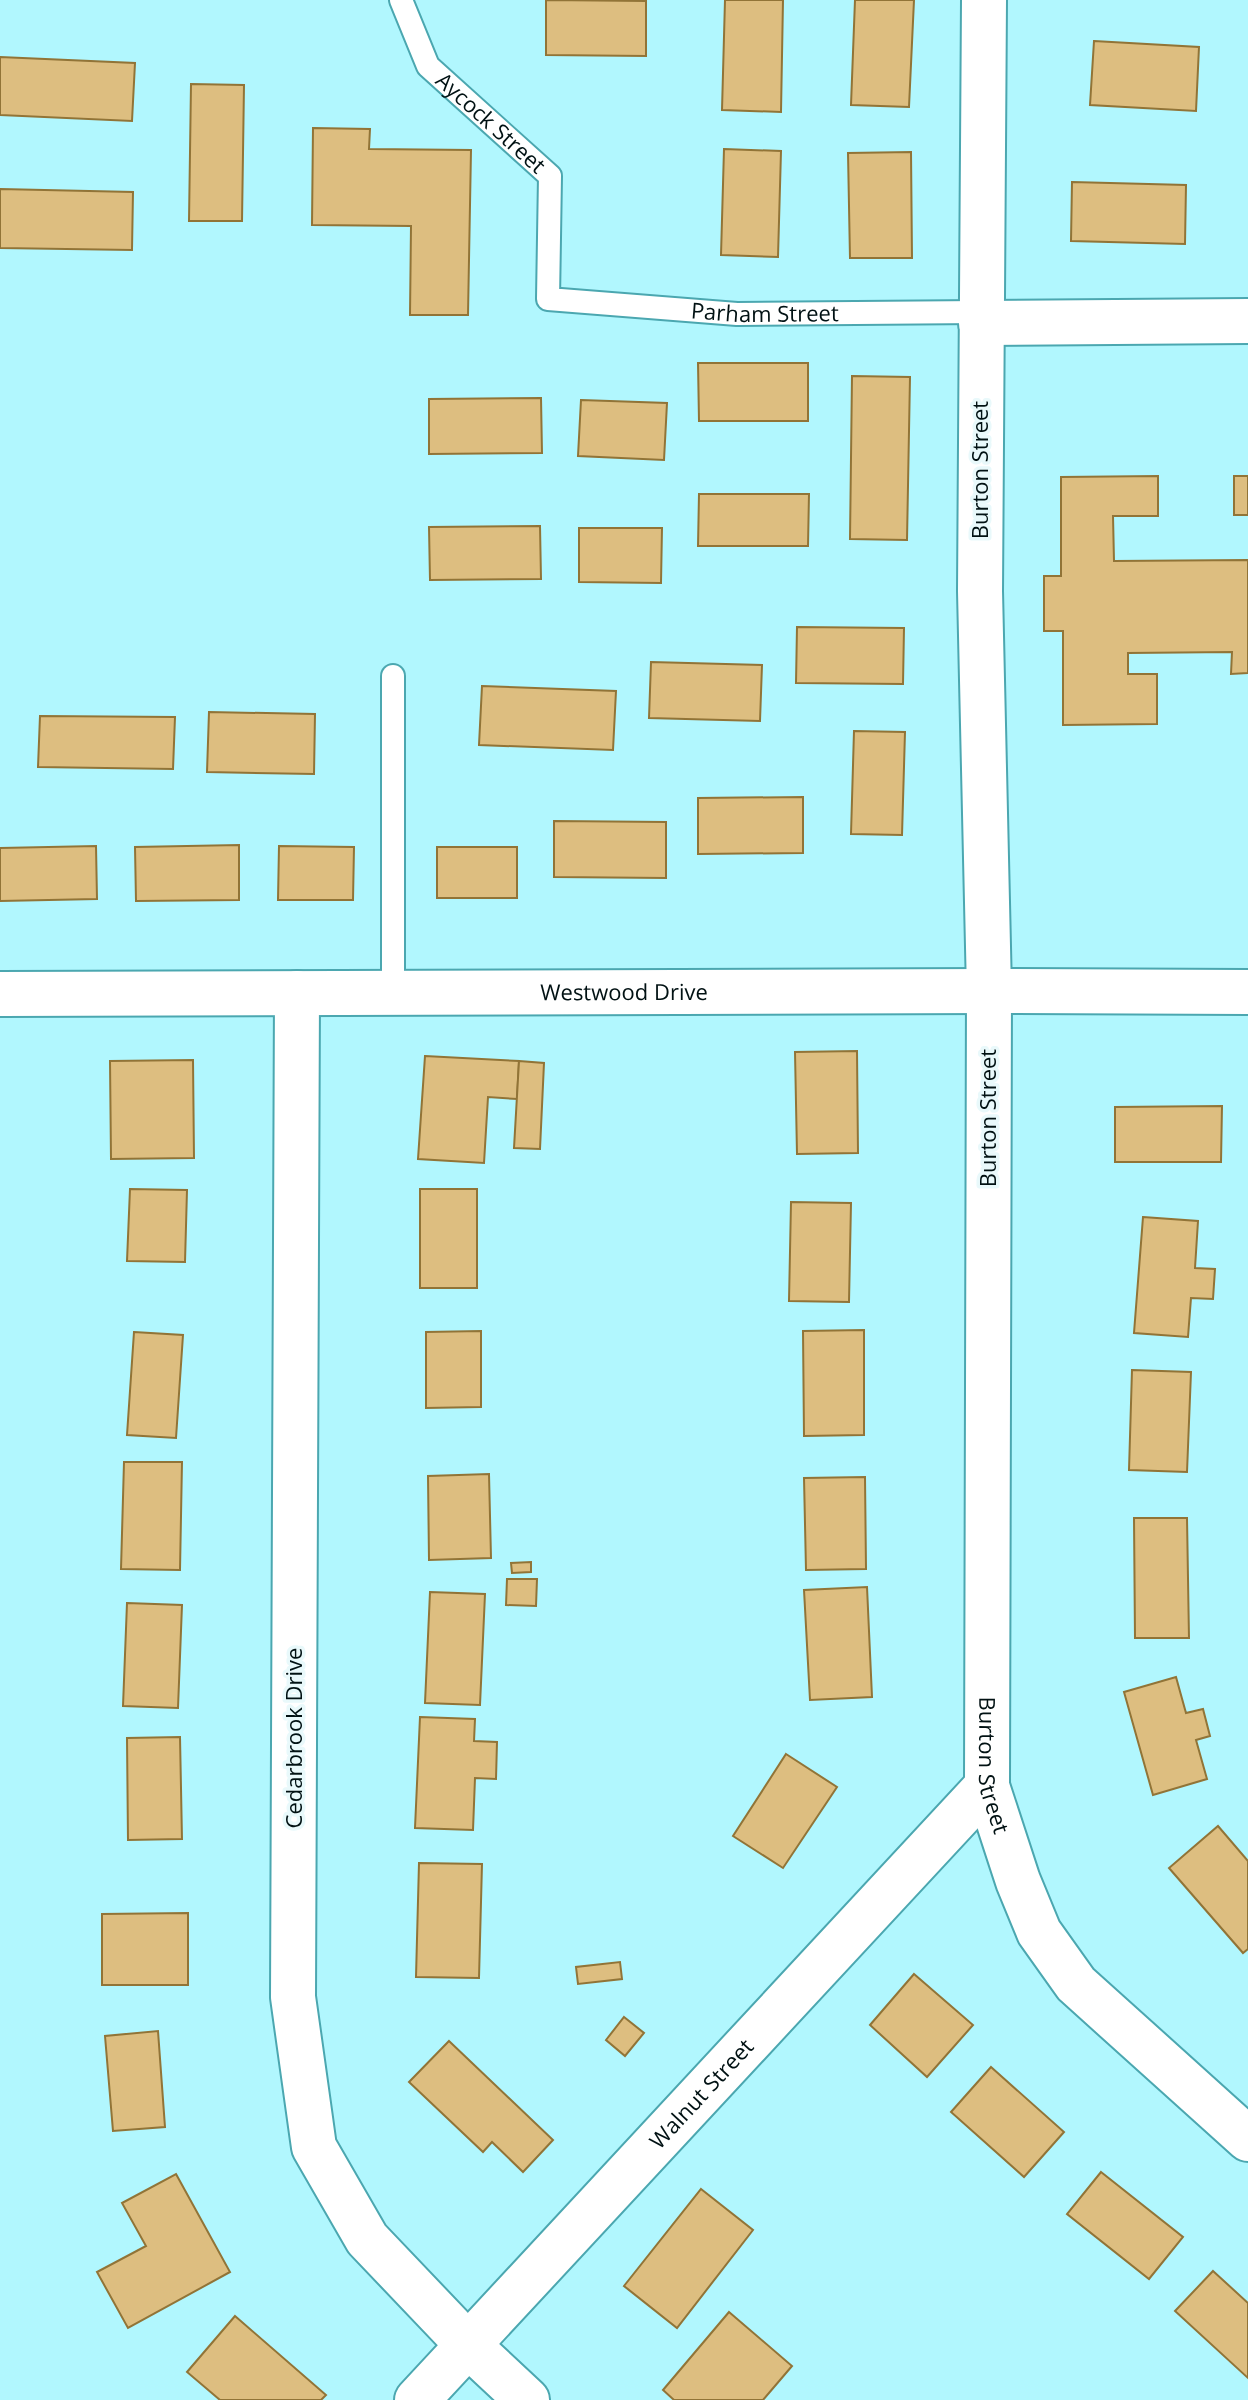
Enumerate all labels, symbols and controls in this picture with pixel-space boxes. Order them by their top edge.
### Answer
street label: Aycock Street [430,65,553,179]
street label: Parham Street [690,294,839,328]
street label: Burton Street [964,401,994,539]
street label: Westwood Drive [540,976,708,1006]
street label: Burton Street [972,1049,1002,1187]
street label: Cedarbrook Drive [278,1648,308,1828]
street label: Burton Street [973,1697,1018,1837]
street label: Walnut Street [642,2031,759,2155]

